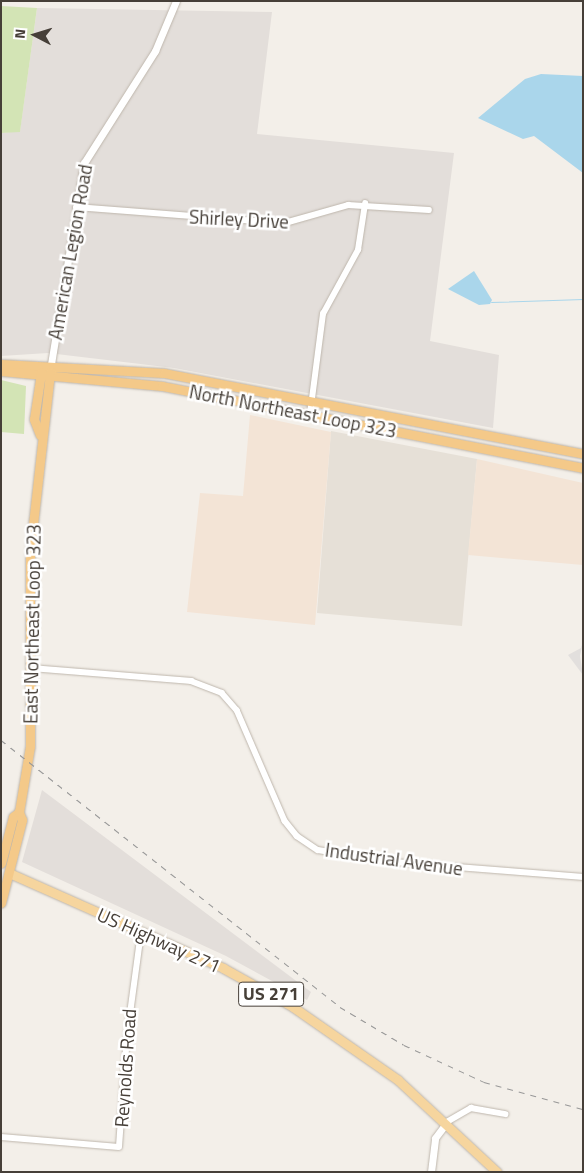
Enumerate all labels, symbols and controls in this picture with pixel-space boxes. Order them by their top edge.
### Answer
north arrow [10,10,60,60]
text: N [9,28,30,39]
street label: American Legion Road [43,162,97,342]
street label: Shirley Drive [188,205,290,233]
street label: North Northeast Loop 323 [187,380,399,442]
street label: East Northeast Loop 323 [19,524,45,724]
street label: Industrial Avenue [324,838,464,880]
street label: US Highway 271 [94,903,224,977]
road number: US 271 [237,979,305,1010]
street label: Reynolds Road [109,1008,141,1128]

